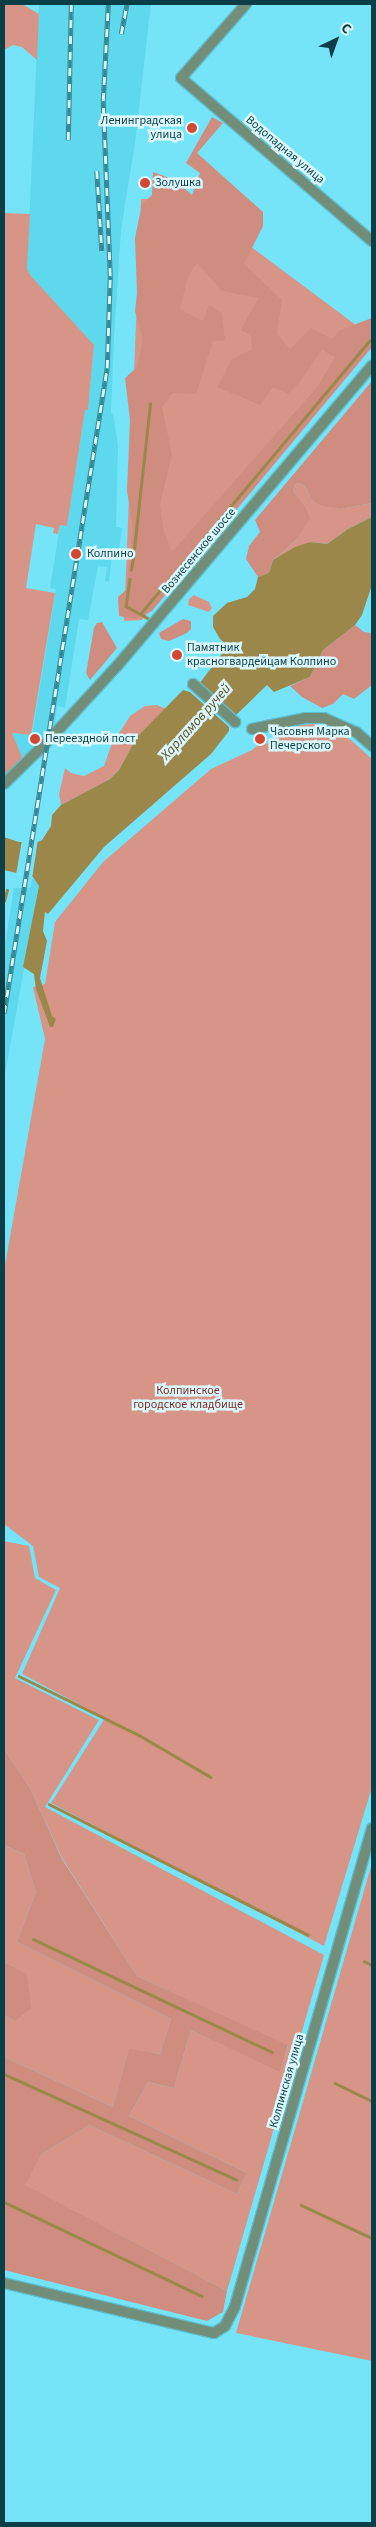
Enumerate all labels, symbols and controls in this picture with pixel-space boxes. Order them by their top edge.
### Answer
north arrow [311,15,361,65]
text: С [336,19,356,39]
street label: Водопадная улица [243,113,327,187]
place label: Ленинградская улица [101,114,182,142]
marker: Ленинградская улица [186,122,198,134]
place label: Золушка [155,176,201,190]
marker: Золушка [139,177,151,189]
street label: Вознесенское шоссе [159,505,239,597]
marker: Колпино [69,547,83,561]
place label: Колпино [87,547,133,561]
place label: Памятник красногвардейцам Колпино [187,641,336,669]
marker: Памятник красногвардейцам Колпино [171,649,183,661]
water label: Харламов ручей [157,681,235,763]
place label: Часовня Марка Печерского [270,725,350,753]
place label: Переездной пост [45,732,136,746]
marker: Переездной пост [29,733,41,745]
marker: Часовня Марка Печерского [254,733,266,745]
park label: Колпинское городское кладбище [133,1384,243,1412]
street label: Колпинская улица [267,2032,307,2130]

